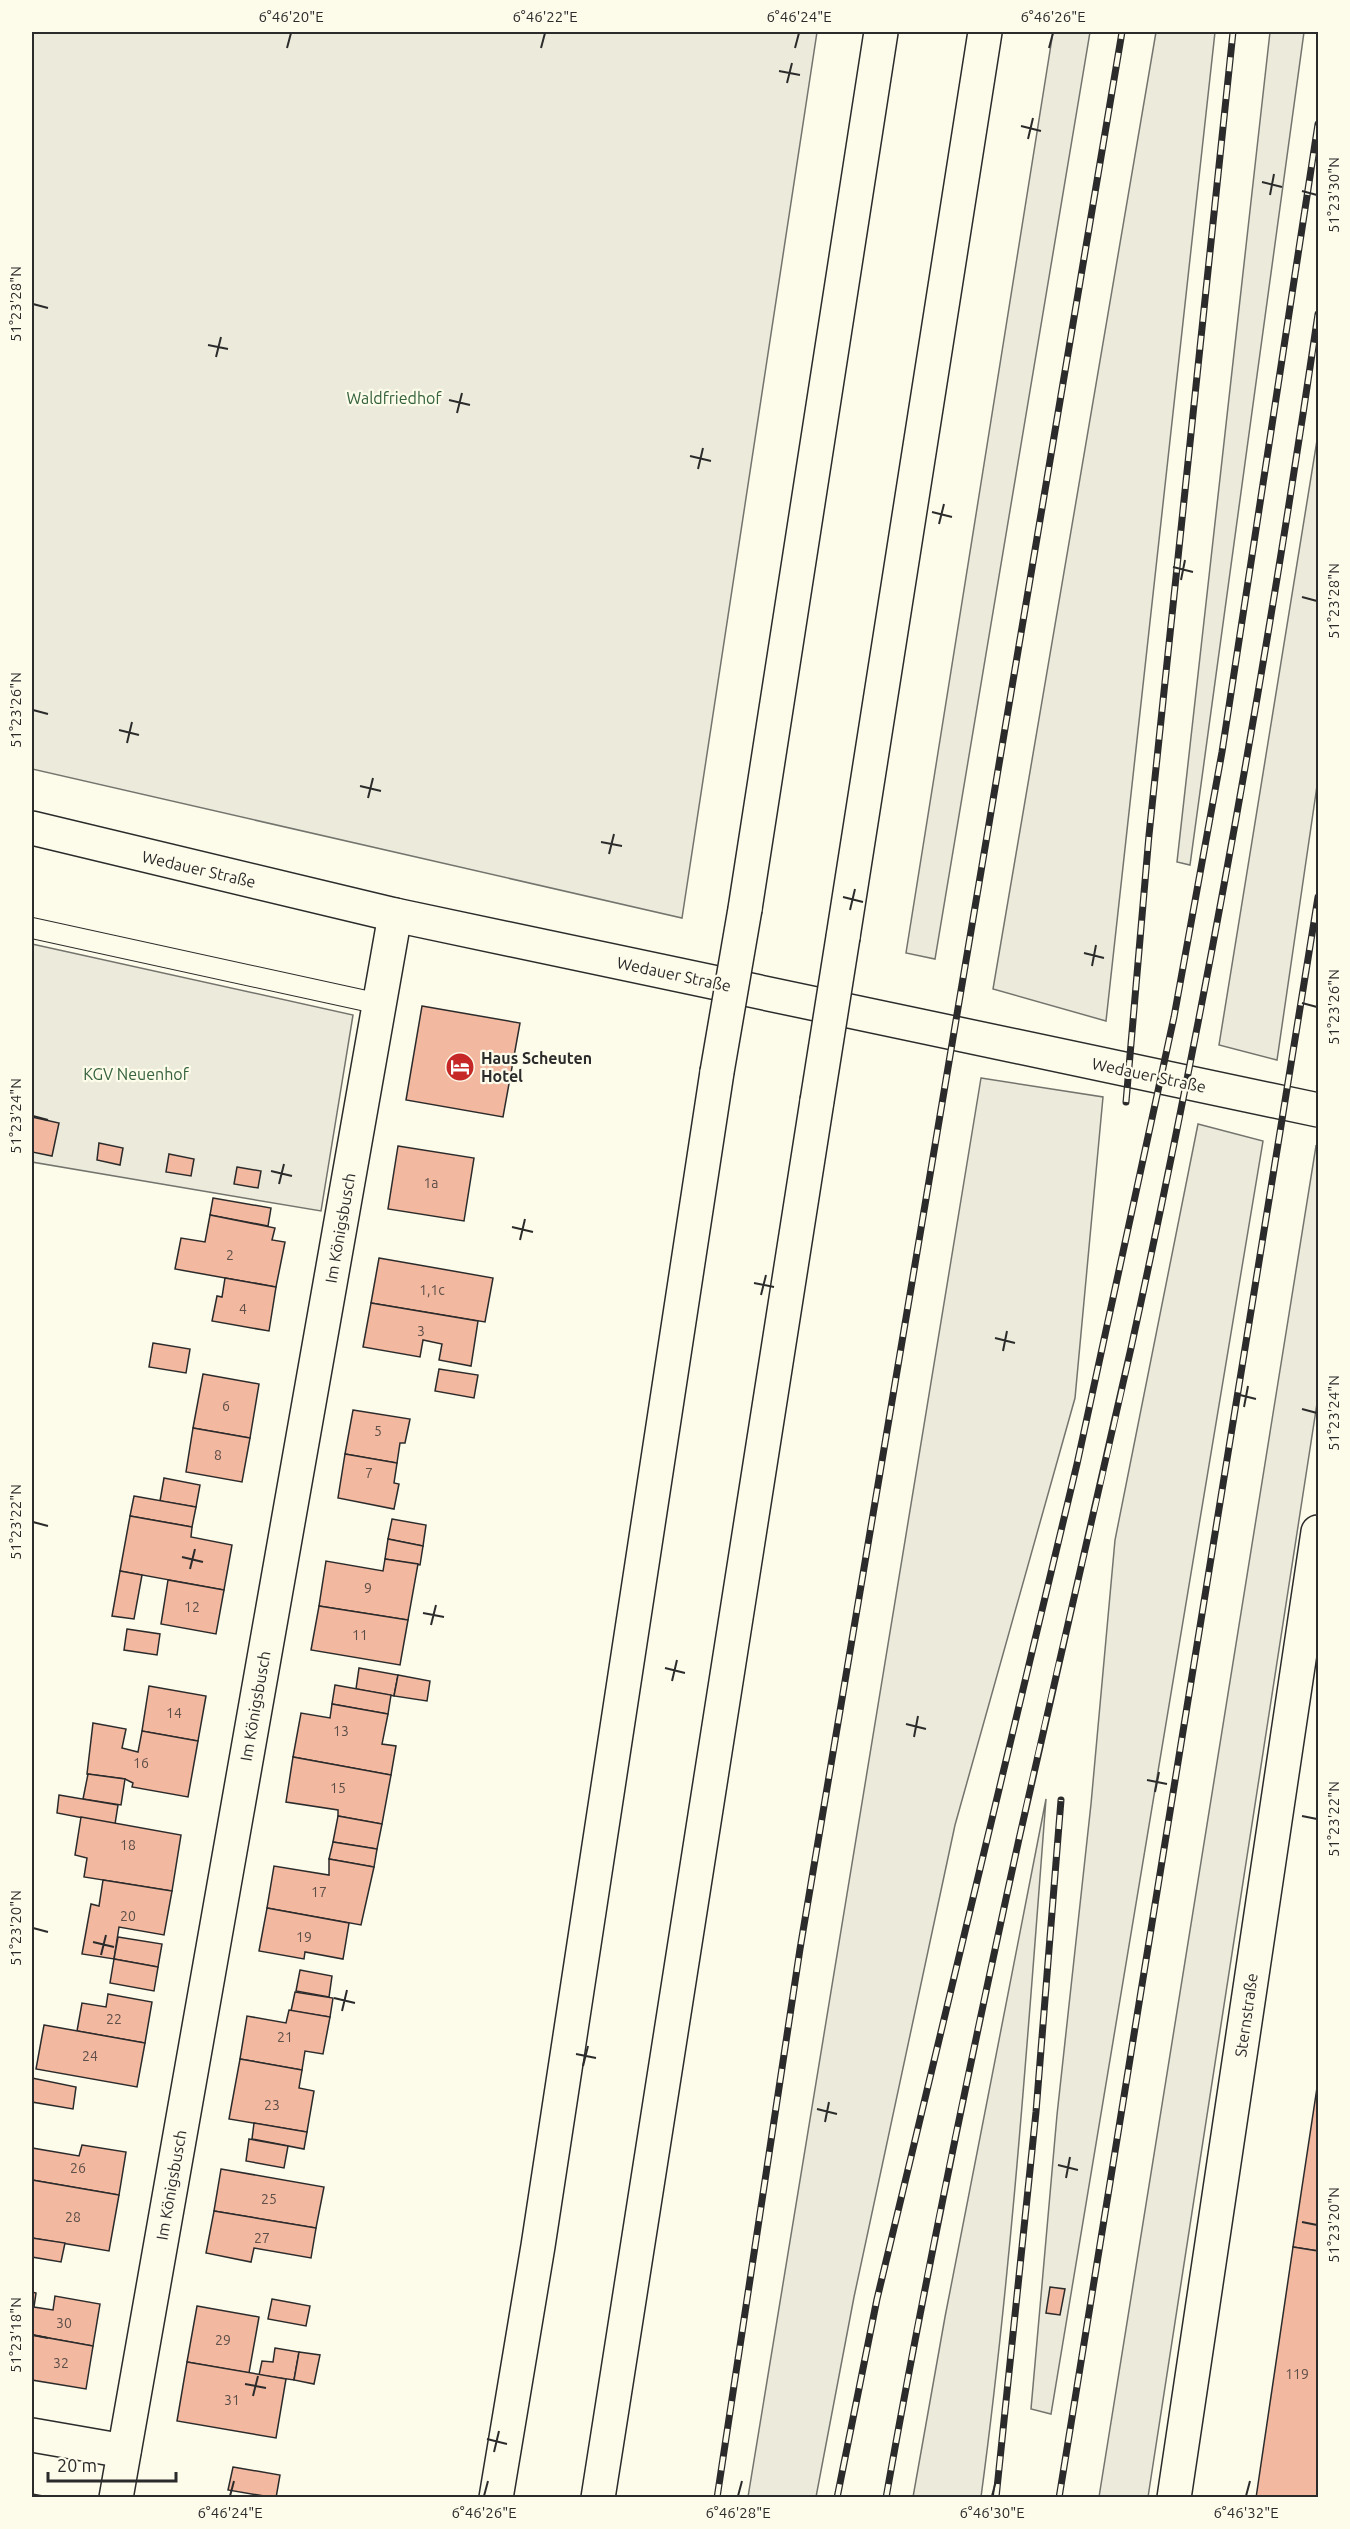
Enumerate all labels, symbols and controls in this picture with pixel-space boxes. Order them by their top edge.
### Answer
text: 6°46'20"E [258,8,324,25]
text: 6°46'22"E [512,8,578,25]
text: 6°46'24"E [766,8,832,25]
text: 6°46'26"E [1020,8,1086,25]
text: 51°23'30"N [1325,157,1342,233]
text: 51°23'28"N [7,266,24,342]
park label: Waldfriedhof [346,389,442,407]
text: 51°23'28"N [1325,563,1342,639]
text: 51°23'26"N [7,672,24,748]
street label: Wedauer Straße [140,847,258,891]
street label: Wedauer Straße [615,953,733,995]
text: 51°23'26"N [1325,969,1342,1045]
place label: Haus Scheuten Hotel [481,1049,592,1085]
hotel icon: Haus Scheuten Hotel [444,1051,476,1083]
street label: Wedauer Straße [1090,1054,1208,1096]
park label: KGV Neuenhof [83,1065,190,1083]
text: 51°23'24"N [7,1078,24,1154]
street label: Im Königsbusch [321,1171,359,1285]
house number: 1a [423,1175,439,1191]
house number: 2 [226,1247,234,1263]
house number: 1,1c [419,1282,445,1298]
house number: 4 [239,1301,247,1317]
house number: 3 [417,1323,425,1339]
text: 51°23'24"N [1325,1375,1342,1451]
house number: 6 [222,1398,230,1414]
house number: 5 [374,1423,382,1439]
house number: 8 [214,1447,222,1463]
house number: 7 [365,1465,373,1481]
text: 51°23'22"N [7,1484,24,1560]
house number: 9 [364,1580,372,1596]
house number: 12 [184,1599,200,1615]
house number: 11 [352,1627,368,1643]
street label: Im Königsbusch [236,1649,274,1763]
house number: 14 [166,1705,182,1721]
house number: 13 [333,1723,349,1739]
house number: 16 [133,1755,149,1771]
house number: 15 [330,1780,346,1796]
text: 51°23'22"N [1325,1781,1342,1857]
house number: 18 [120,1837,136,1853]
house number: 17 [311,1884,327,1900]
text: 51°23'20"N [7,1890,24,1966]
house number: 20 [120,1908,136,1924]
house number: 19 [296,1929,312,1945]
street label: Sternstraße [1231,1972,1261,2058]
house number: 22 [106,2011,122,2027]
house number: 21 [277,2029,293,2045]
house number: 24 [82,2048,98,2064]
house number: 23 [264,2097,280,2113]
street label: Im Königsbusch [152,2128,190,2242]
house number: 26 [70,2160,86,2176]
text: 51°23'20"N [1325,2187,1342,2263]
house number: 25 [261,2191,277,2207]
house number: 28 [65,2209,81,2225]
house number: 27 [254,2230,270,2246]
text: 51°23'18"N [7,2297,24,2373]
house number: 30 [56,2315,72,2331]
house number: 29 [215,2332,231,2348]
house number: 32 [53,2355,69,2371]
house number: 119 [1285,2366,1309,2382]
house number: 31 [224,2392,240,2408]
scale bar [48,2445,176,2483]
text: 20 m [57,2455,97,2475]
text: 6°46'24"E [197,2504,263,2521]
text: 6°46'26"E [451,2504,517,2521]
text: 6°46'28"E [705,2504,771,2521]
text: 6°46'30"E [959,2504,1025,2521]
text: 6°46'32"E [1213,2504,1279,2521]

